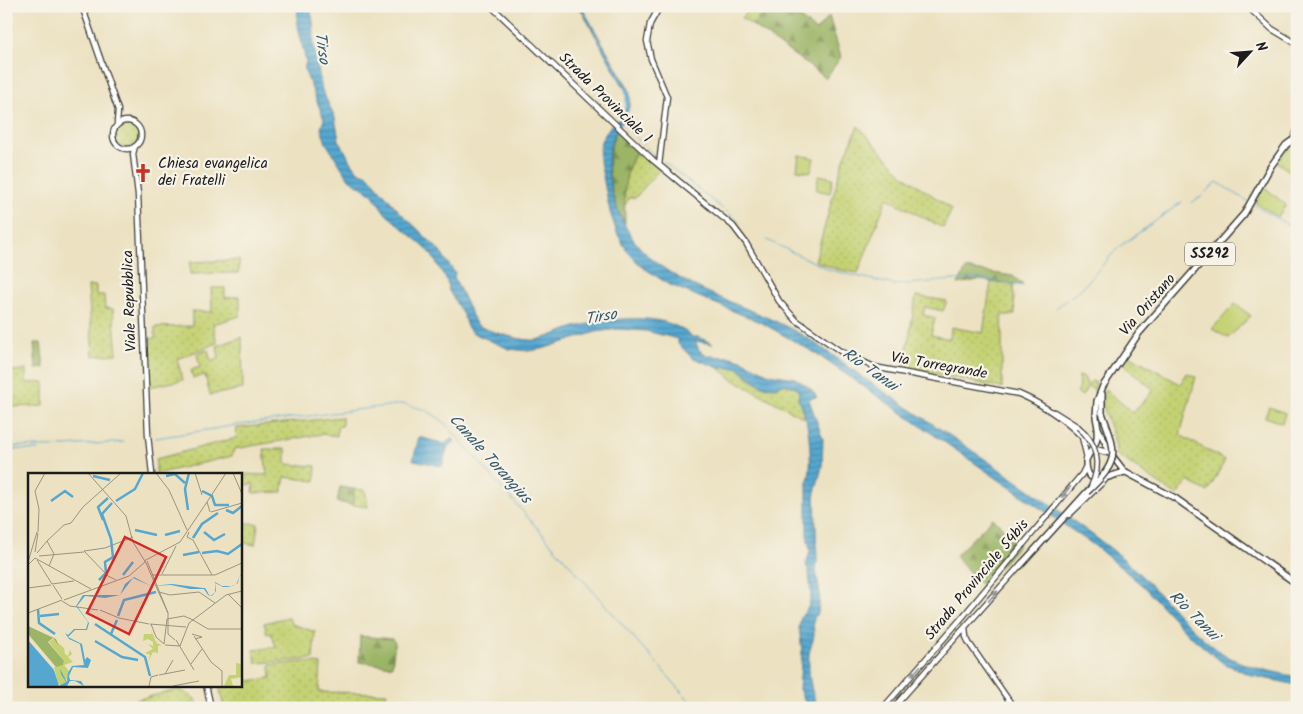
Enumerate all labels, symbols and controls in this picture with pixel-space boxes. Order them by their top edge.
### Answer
north arrow [1226,28,1276,78]
water label: Tirso [307,31,337,67]
text: N [1249,38,1273,56]
street label: Strada Provinciale 1 [553,47,658,149]
place label: Chiesa evangelica dei Fratelli [158,152,268,193]
church icon: Chiesa evangelica dei Fratelli [132,162,154,184]
road number: SS292 [1185,242,1235,266]
street label: Viale Repubblica [116,250,144,352]
street label: Via Oristano [1114,268,1182,342]
water label: Tirso [583,302,621,332]
water label: Rio Tanui [837,342,906,400]
street label: Via Torregrande [889,346,989,386]
water label: Canale Torangius [443,408,539,511]
inset map [28,473,241,686]
one-way arrow [1060,485,1071,498]
street label: Strada Provinciale 54bis [919,514,1035,646]
water label: Rio Tanui [1163,585,1227,649]
one-way arrow [987,590,998,603]
one-way arrow [910,664,922,676]

